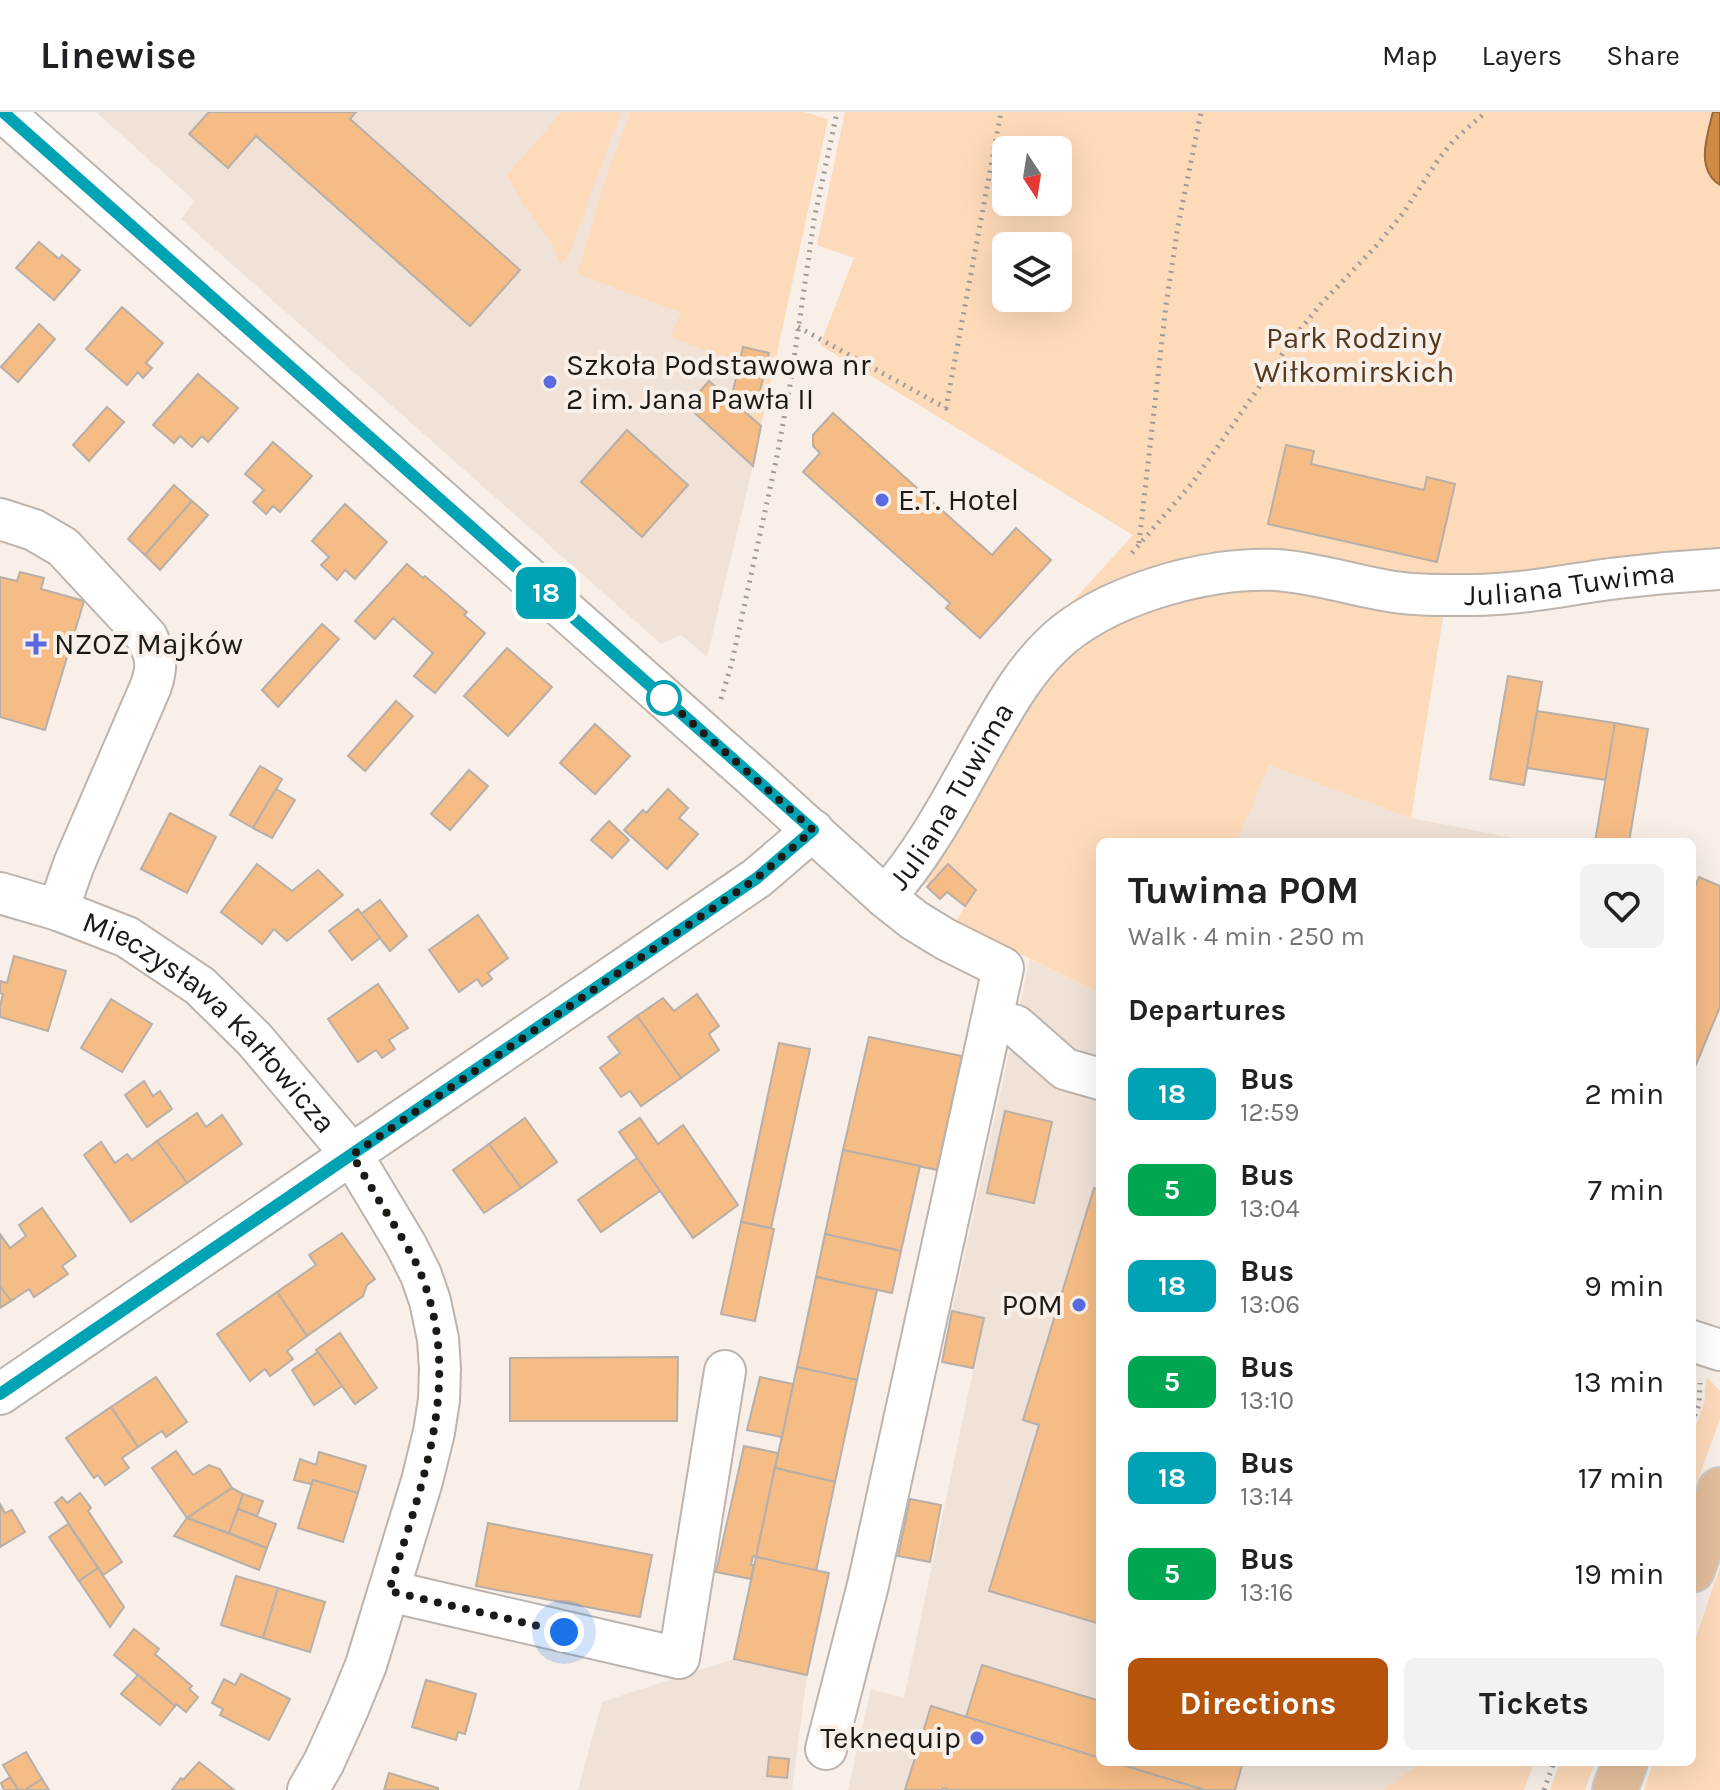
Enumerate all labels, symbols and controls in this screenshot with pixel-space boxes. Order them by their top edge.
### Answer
text: Linewise [40,33,197,78]
text: Map [1382,39,1437,72]
text: Layers [1481,39,1562,72]
text: Share [1606,39,1680,72]
north arrow [992,136,1072,216]
map controls [992,136,1072,312]
button: layers [992,232,1072,312]
park label: Park Rodziny Wiłkomirskich [1254,320,1454,390]
place label: Szkoła Podstawowa nr 2 im. Jana Pawła II [566,347,871,417]
marker: Szkoła Podstawowa nr 2 im. Jana Pawła II [541,373,559,391]
place label: E.T. Hotel [898,482,1019,518]
marker: E.T. Hotel [873,491,891,509]
street label: Juliana Tuwima [1464,554,1677,613]
line badge: 18 [510,567,582,619]
text: 18 [532,576,560,609]
place label: NZOZ Majków [54,626,243,662]
marker: NZOZ Majków [25,633,47,655]
unlabelled marker [647,681,681,715]
street label: Juliana Tuwima [881,696,1021,897]
button: heart [1580,864,1664,948]
text: Tuwima POM [1128,868,1359,913]
street label: Mieczysława Karłowicza [78,903,343,1140]
text: Walk · 4 min · 250 m [1128,921,1365,952]
text: Departures [1128,992,1286,1028]
text: Bus [1240,1061,1294,1097]
text: 2 min [1584,1076,1664,1112]
text: 18 [1158,1077,1186,1110]
text: 12:59 [1240,1097,1299,1128]
text: Bus [1240,1157,1294,1193]
text: 7 min [1588,1172,1664,1208]
text: 5 [1164,1173,1180,1206]
text: 13:04 [1240,1193,1300,1224]
text: Bus [1240,1253,1294,1289]
text: 9 min [1584,1268,1664,1304]
text: 18 [1158,1269,1186,1302]
place label: POM [1002,1287,1063,1323]
text: 13:06 [1240,1289,1300,1320]
marker: POM [1070,1296,1088,1314]
text: Bus [1240,1349,1294,1385]
text: 13 min [1574,1364,1664,1400]
text: 5 [1164,1365,1180,1398]
text: 13:10 [1240,1385,1294,1416]
text: Bus [1240,1445,1294,1481]
text: 17 min [1578,1460,1664,1496]
text: 18 [1158,1461,1186,1494]
text: 13:14 [1240,1481,1293,1512]
text: Bus [1240,1541,1294,1577]
text: 19 min [1574,1556,1664,1592]
text: 5 [1164,1557,1180,1590]
text: 13:16 [1240,1577,1293,1608]
your location [544,1612,584,1652]
button: Directions [1128,1658,1388,1750]
button: Tickets [1404,1658,1664,1750]
place label: Teknequip [820,1720,961,1756]
marker: Teknequip [968,1729,986,1747]

